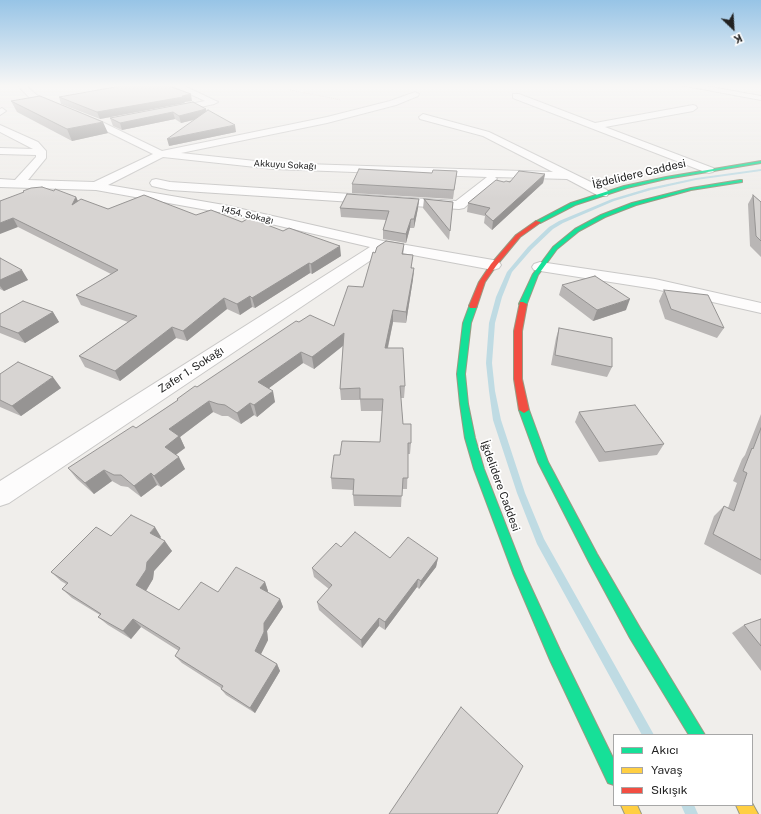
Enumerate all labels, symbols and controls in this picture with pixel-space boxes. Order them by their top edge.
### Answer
north arrow [713,8,753,48]
text: K [732,32,744,46]
street label: İğdelidere Caddesi [591,157,687,191]
street label: Akkuyu Sokağı [253,158,317,172]
street label: 1454. Sokağı [220,204,274,226]
street label: Zafer 1. Sokağı [156,344,226,396]
street label: İğdelidere Caddesi [477,439,523,533]
legend [613,734,753,806]
text: Akıcı [651,743,679,757]
text: Yavaş [651,763,683,777]
text: Sıkışık [651,783,687,797]

